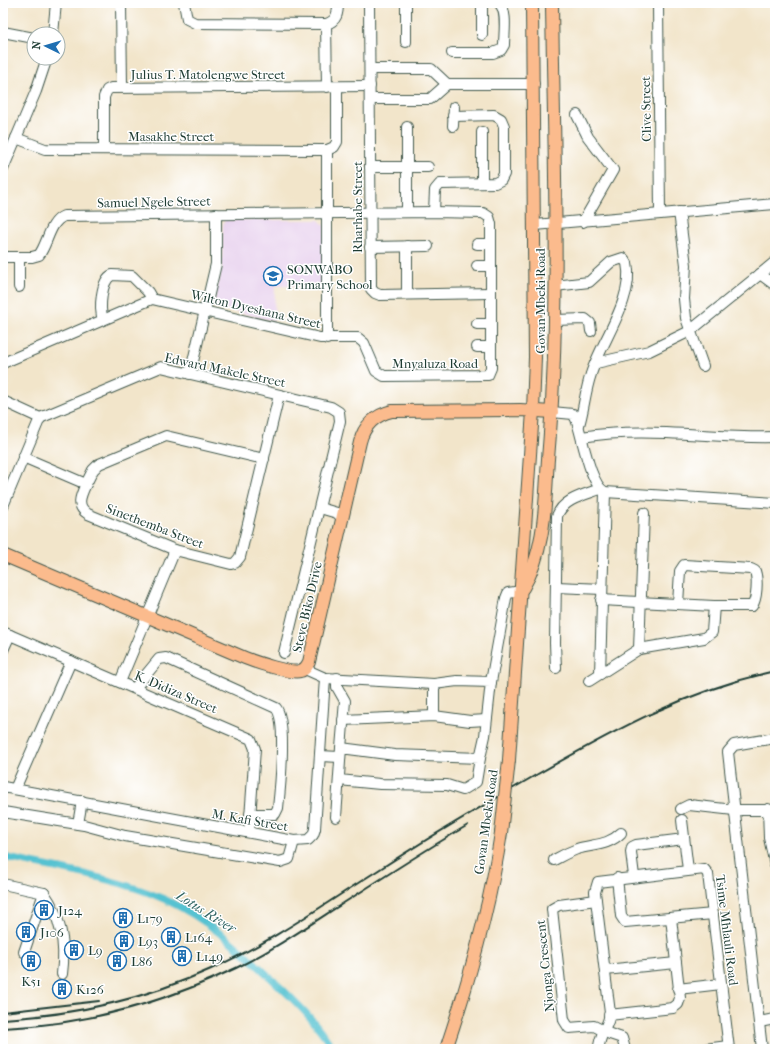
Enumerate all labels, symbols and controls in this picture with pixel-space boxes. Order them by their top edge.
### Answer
north arrow [26,26,66,66]
text: N [30,40,43,50]
street label: Julius T. Matolengwe Street [130,67,286,82]
street label: Clive Street [638,76,654,142]
street label: Masakhe Street [128,129,214,144]
street label: Rharhabe Street [350,161,365,253]
street label: Samuel Ngele Street [97,194,211,210]
street label: Govan Mbeki Road [533,247,548,354]
place label: SONWABO Primary School [287,262,373,292]
school or university icon: SONWABO Primary School [262,265,284,287]
street label: Wilton Dyeshana Street [188,286,323,331]
street label: Edward Makele Street [163,350,287,390]
street label: Mnyaluza Road [392,356,479,371]
street label: Sinethemba Street [104,500,206,552]
street label: Steve Biko Drive [289,559,325,654]
street label: K. Didiza Street [132,668,220,716]
street label: Govan Mbeki Road [471,768,501,875]
street label: M. Kafi Street [211,806,290,834]
street label: Tsime Mhlauli Road [713,874,741,987]
water label: Lotus River [172,886,241,938]
building icon: J124 [33,899,55,921]
place label: J124 [57,903,82,918]
building icon: L179 [112,907,134,929]
place label: L179 [137,911,163,926]
street label: Njonga Crescent [533,919,557,1013]
building icon: J106 [15,921,37,943]
place label: J106 [39,925,65,940]
building icon: L164 [160,926,182,948]
building icon: L93 [113,930,135,952]
place label: L164 [185,930,212,945]
place label: L93 [138,934,158,949]
building icon: L9 [63,939,85,961]
place label: L9 [88,943,103,958]
building icon: L149 [171,945,193,967]
place label: L149 [196,949,223,964]
building icon: K51 [20,950,42,972]
building icon: L86 [106,950,128,972]
place label: L86 [131,954,153,969]
place label: K51 [21,974,41,989]
building icon: K126 [51,978,73,1000]
place label: K126 [76,982,105,997]

